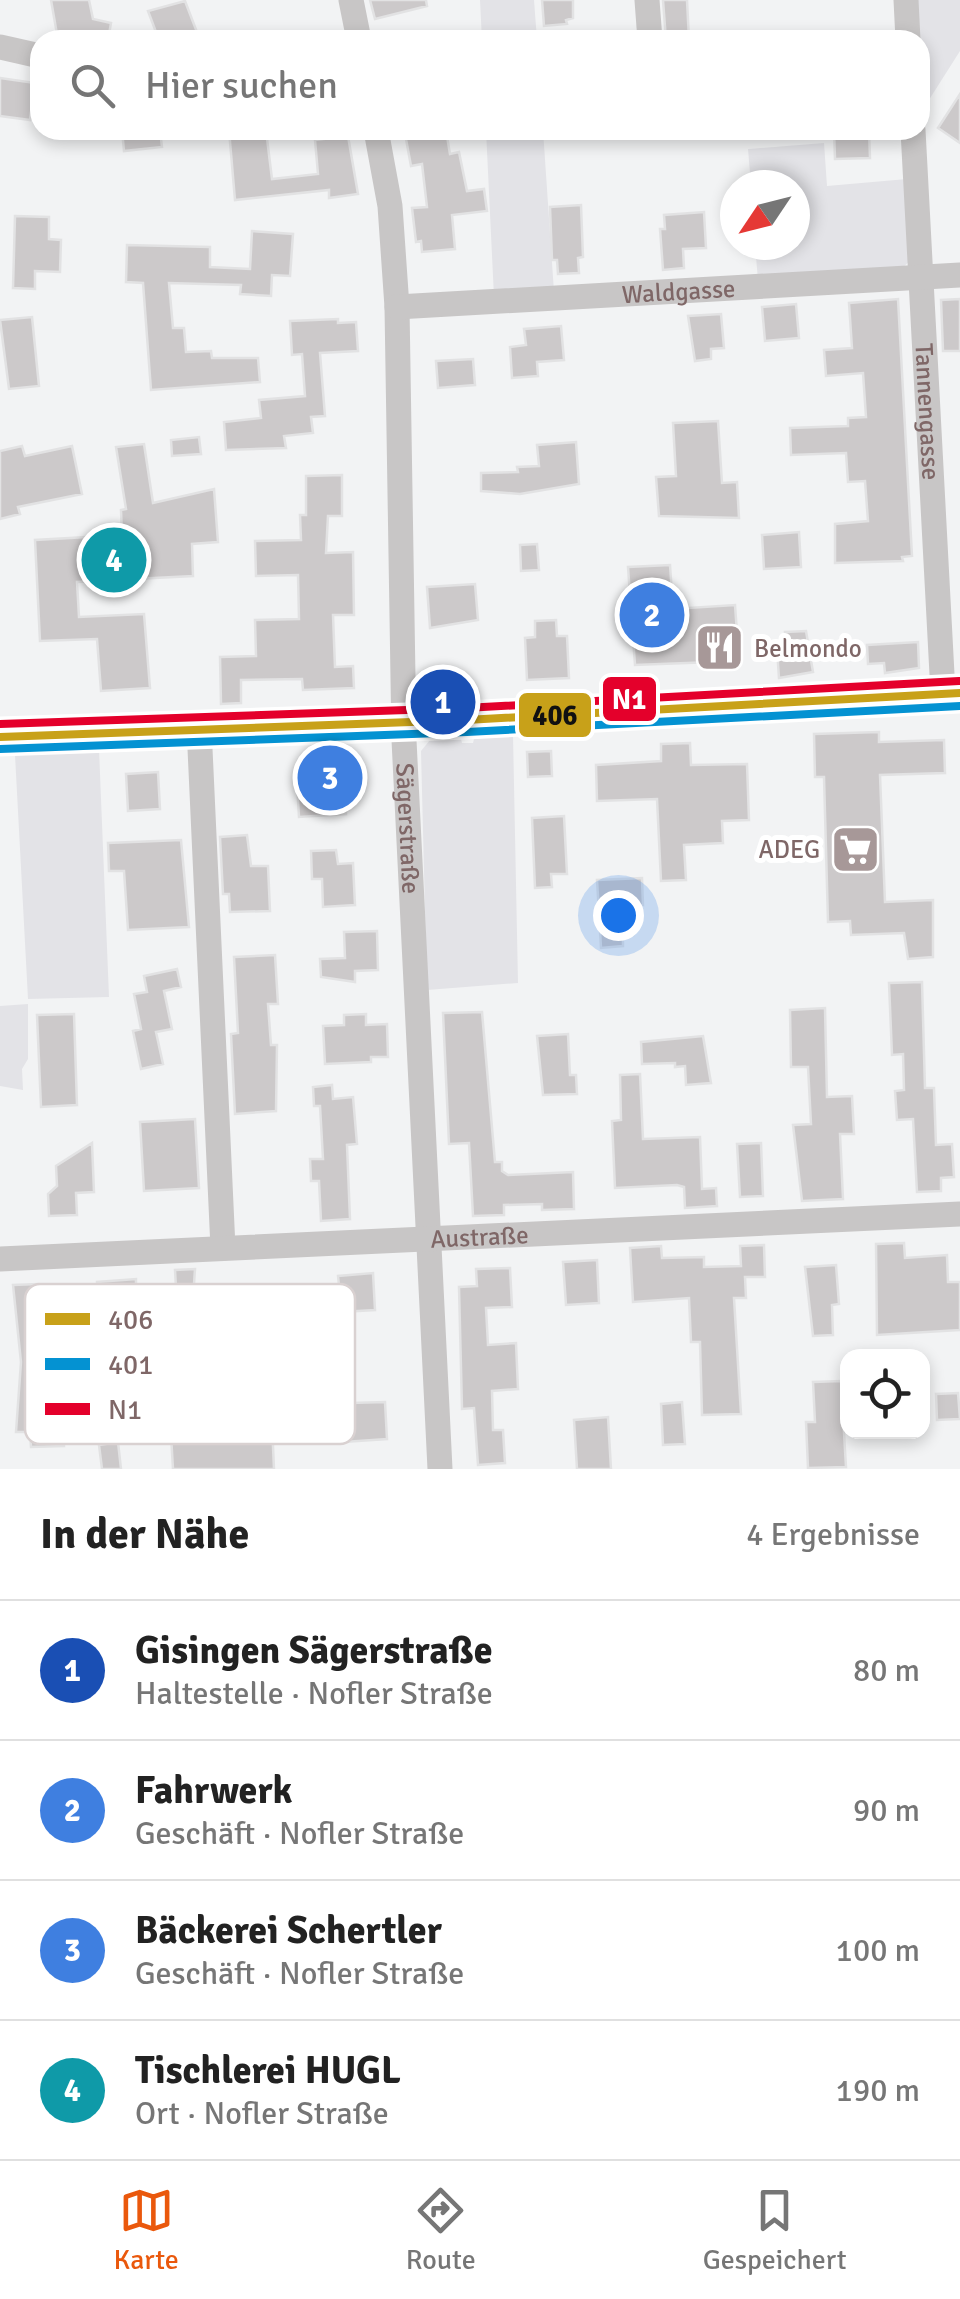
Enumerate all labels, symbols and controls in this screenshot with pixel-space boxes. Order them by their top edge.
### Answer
search box [30,30,930,140]
icon: search [65,58,120,113]
text: Hier suchen [145,62,338,109]
north arrow [720,170,810,260]
street label: Waldgasse [621,273,736,310]
street label: Tannengasse [908,342,947,481]
pin: 4 [82,522,146,598]
pin: 2 [620,578,684,652]
restaurant icon: Belmondo [693,622,745,674]
place label: Belmondo [754,633,862,664]
pin: 1 [410,664,476,740]
line badge: N1 [601,675,658,723]
text: N1 [612,683,646,717]
line badge: 406 [517,691,593,739]
text: 406 [532,699,578,733]
pin: 3 [298,740,362,816]
street label: Sägerstraße [389,762,427,895]
supermarket icon: ADEG [829,823,881,875]
place label: ADEG [758,834,820,865]
your location [593,890,644,941]
street label: Austraße [430,1219,529,1255]
legend [25,1284,355,1444]
text: 406 [108,1303,153,1337]
text: 401 [108,1348,153,1382]
map controls [840,1349,930,1439]
button: locate [840,1349,930,1439]
text: N1 [108,1393,142,1427]
text: In der Nähe [40,1509,249,1560]
text: 4 Ergebnisse [746,1515,920,1554]
text: Gisingen Sägerstraße [135,1627,493,1674]
text: 1 [64,1651,81,1690]
text: 80 m [853,1651,920,1690]
text: Haltestelle · Nofler Straße [135,1674,493,1713]
text: Fahrwerk [135,1767,292,1814]
text: 2 [64,1791,81,1830]
text: 90 m [853,1791,920,1830]
text: Geschäft · Nofler Straße [135,1814,464,1853]
text: Bäckerei Schertler [135,1907,442,1954]
text: 3 [64,1931,81,1970]
text: 100 m [836,1931,920,1970]
text: Geschäft · Nofler Straße [135,1954,464,1993]
text: Tischlerei HUGL [135,2047,401,2094]
text: 4 [64,2071,81,2110]
text: 190 m [836,2071,920,2110]
text: Ort · Nofler Straße [135,2094,389,2133]
tab: Karte [113,2183,179,2277]
tab: Route [406,2183,476,2277]
tab: Gespeichert [703,2183,847,2277]

